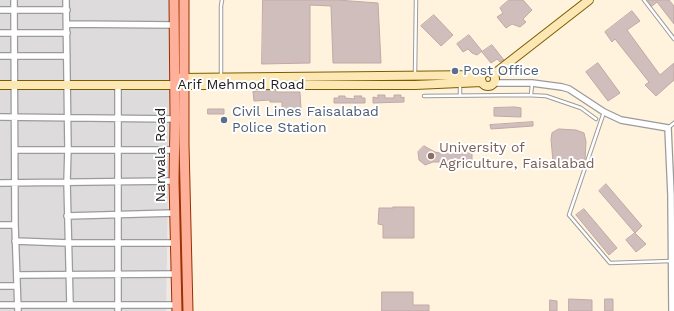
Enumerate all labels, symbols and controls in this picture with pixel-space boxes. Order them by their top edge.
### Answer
place label: Post Office [463,63,539,79]
marker: Post Office [450,66,460,76]
street label: Arif Mehmod Road [177,77,305,93]
place label: Civil Lines Faisalabad Police Station [232,104,379,136]
street label: Narwala Road [153,108,169,202]
marker: Civil Lines Faisalabad Police Station [219,115,229,125]
place label: University of Agriculture, Faisalabad [439,140,595,172]
marker: University of Agriculture, Faisalabad [426,151,436,161]

